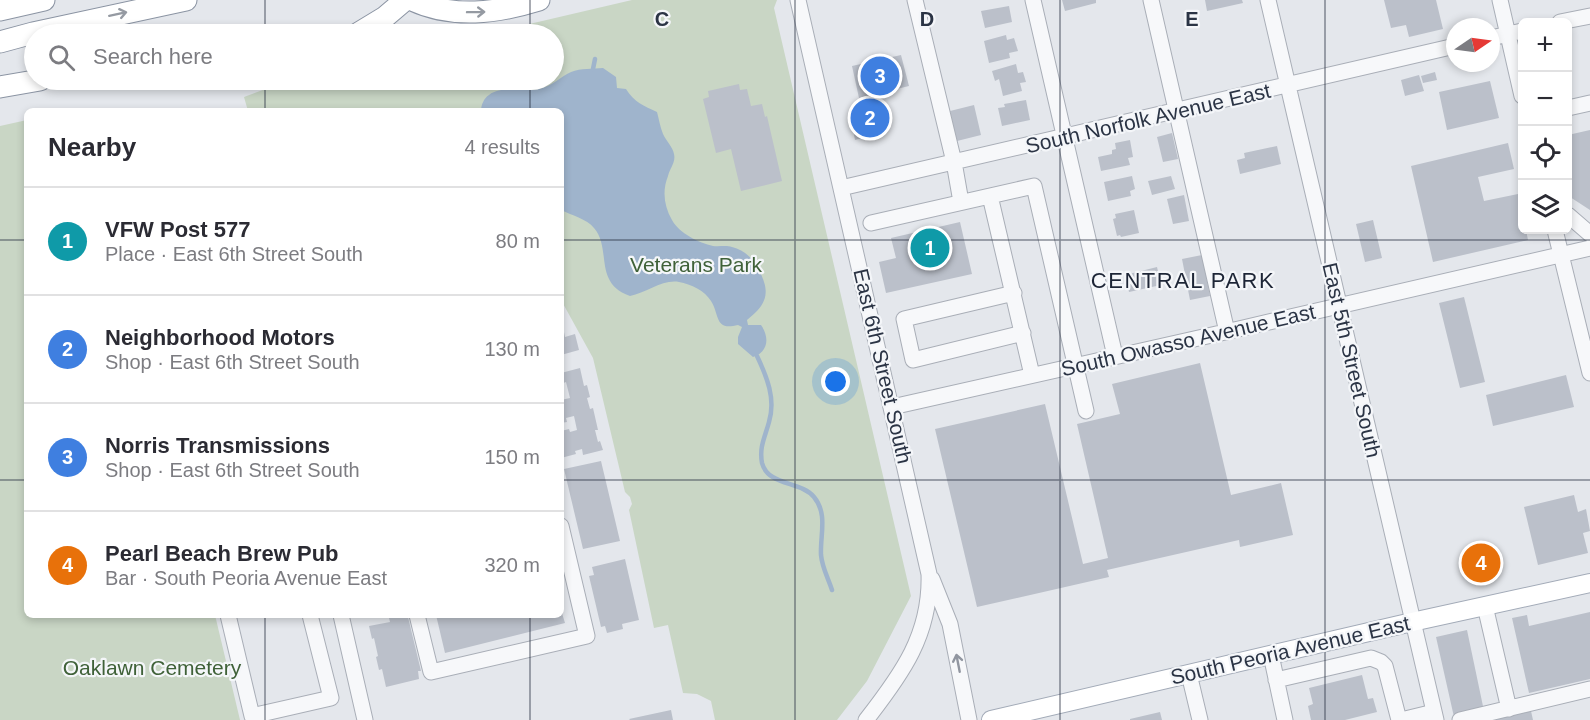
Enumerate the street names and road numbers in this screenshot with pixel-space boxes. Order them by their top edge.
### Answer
street label: South Norfolk Avenue East [1023,79,1273,157]
street label: East 5th Street South [1318,260,1386,460]
street label: East 6th Street South [849,266,917,466]
street label: South Owasso Avenue East [1059,300,1317,380]
street label: South Peoria Avenue East [1168,611,1412,689]

